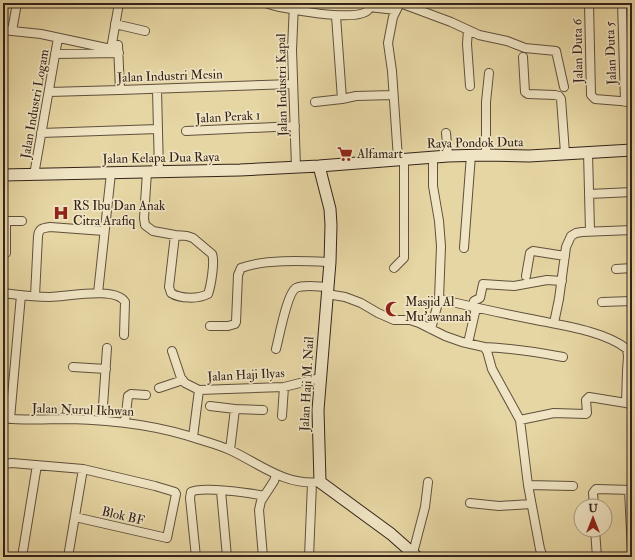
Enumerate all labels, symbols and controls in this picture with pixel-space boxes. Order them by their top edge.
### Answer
street label: Jalan Duta 6 [569,17,587,84]
street label: Jalan Duta 5 [602,21,620,86]
street label: Jalan Industri Kapal [273,33,292,138]
street label: Jalan Industri Logam [17,48,52,161]
street label: Jalan Industri Mesin [116,66,223,86]
street label: Jalan Perak 1 [194,107,261,127]
street label: Raya Pondok Duta [426,134,524,153]
supermarket icon: Alfamart [336,145,354,163]
place label: Alfamart [356,146,403,162]
street label: Jalan Kelapa Dua Raya [101,149,220,168]
place label: RS Ibu Dan Anak Citra Arafiq [73,198,166,229]
hospital icon: RS Ibu Dan Anak Citra Arafiq [52,204,70,222]
place label: Masjid Al Mu'awannah [405,294,471,325]
mosque icon: Masjid Al Mu'awannah [384,300,402,318]
street label: Jalan Haji M. Nail [296,336,318,433]
street label: Jalan Haji Ilyas [206,365,286,386]
street label: Jalan Nurul Ikhwan [31,400,135,420]
north arrow [573,498,613,538]
text: U [588,502,598,515]
street label: Blok BF [100,503,146,529]

